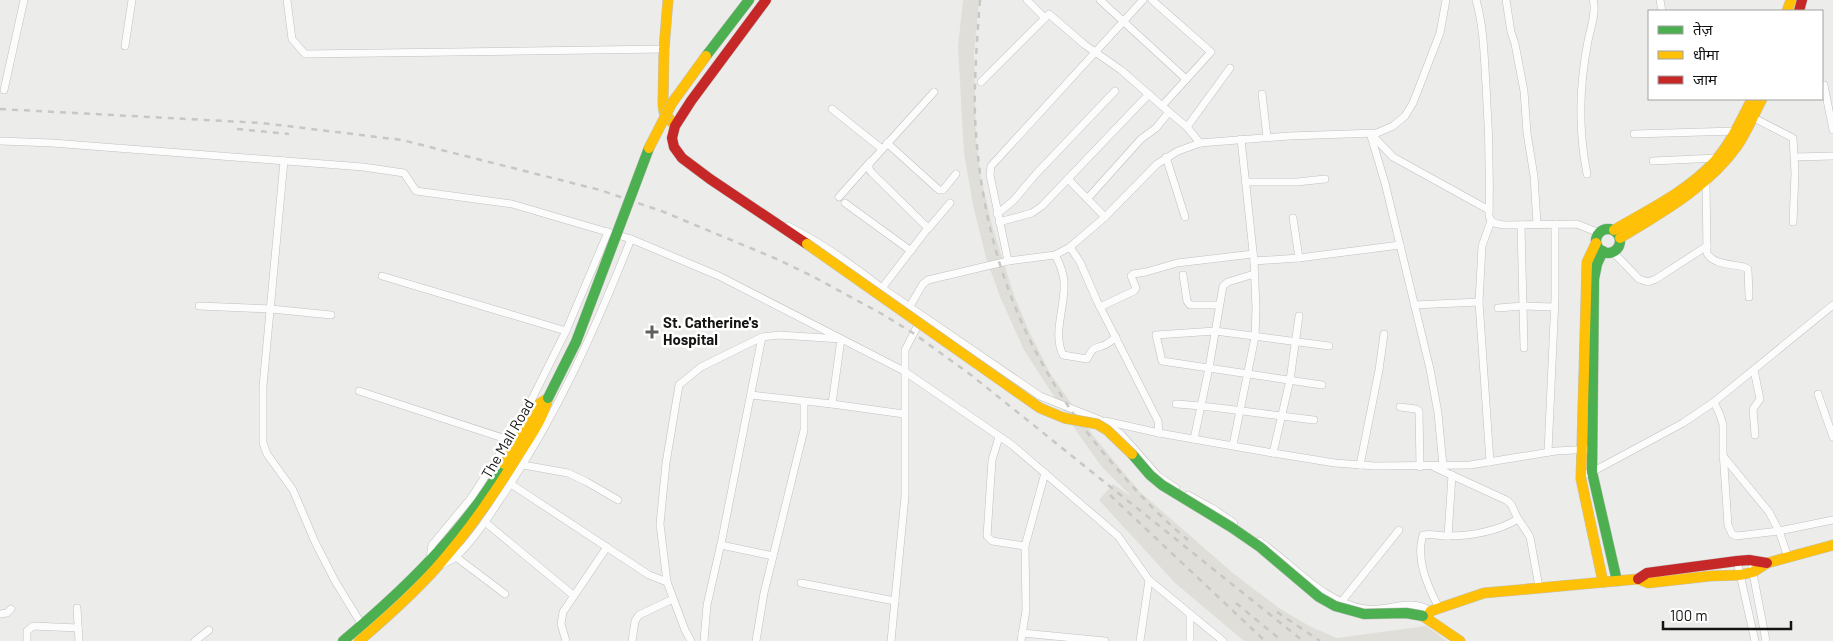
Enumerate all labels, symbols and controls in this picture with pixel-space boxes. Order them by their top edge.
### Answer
legend [1648,10,1823,100]
text: तेज़ [1693,20,1714,38]
text: धीमा [1693,45,1720,63]
text: जाम [1693,70,1718,88]
place label: St. Catherine's Hospital [663,313,759,348]
marker: St. Catherine's Hospital [645,325,659,339]
street label: The Mall Road [477,395,537,482]
scale bar [1663,598,1790,630]
text: 100 m [1670,606,1708,624]

